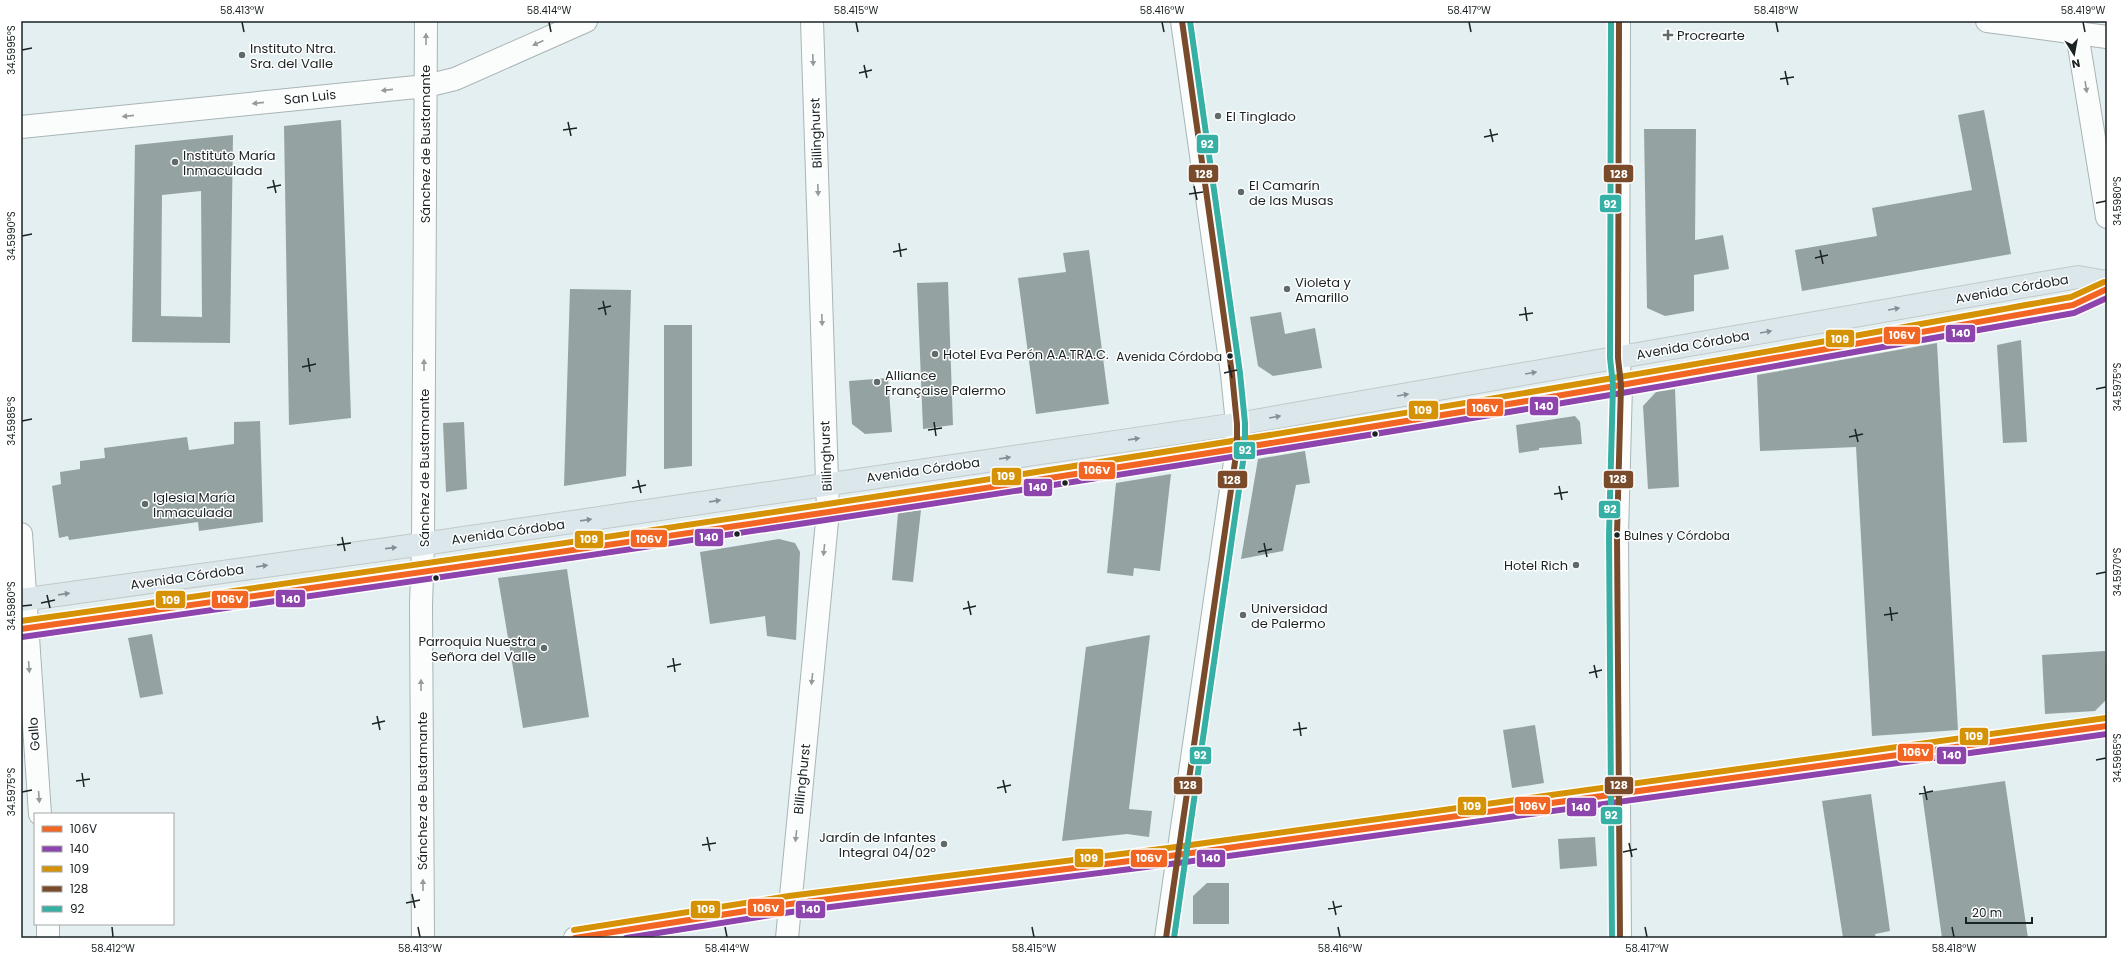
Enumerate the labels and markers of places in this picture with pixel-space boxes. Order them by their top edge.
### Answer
place label: Procrearte [1677,26,1745,45]
marker: Procrearte [1662,29,1674,41]
place label: Instituto Ntra. Sra. del Valle [250,39,336,73]
marker: Instituto Ntra. Sra. del Valle [237,50,247,60]
place label: El Tinglado [1226,107,1296,126]
marker: El Tinglado [1213,111,1223,121]
place label: Instituto María Inmaculada [183,146,276,180]
marker: Instituto María Inmaculada [170,157,180,167]
place label: El Camarín de las Musas [1249,176,1334,210]
marker: El Camarín de las Musas [1236,187,1246,197]
place label: Violeta y Amarillo [1295,273,1352,307]
marker: Violeta y Amarillo [1282,284,1292,294]
place label: Hotel Eva Perón A.A.TRA.C. [943,345,1109,364]
place label: Avenida Córdoba [1116,348,1222,365]
marker: Hotel Eva Perón A.A.TRA.C. [930,349,940,359]
marker: Avenida Córdoba [1225,351,1235,361]
place label: Alliance Française Palermo [885,366,1006,400]
marker: Alliance Française Palermo [872,377,882,387]
unlabelled marker [1370,429,1380,439]
unlabelled marker [1060,478,1070,488]
place label: Iglesia María Inmaculada [153,488,235,522]
marker: Iglesia María Inmaculada [140,499,150,509]
place label: Bulnes y Córdoba [1624,527,1730,544]
unlabelled marker [732,529,742,539]
marker: Bulnes y Córdoba [1612,530,1622,540]
place label: Hotel Rich [1504,556,1568,575]
marker: Hotel Rich [1571,560,1581,570]
unlabelled marker [431,573,441,583]
place label: Universidad de Palermo [1251,599,1328,633]
marker: Universidad de Palermo [1238,610,1248,620]
place label: Parroquia Nuestra Señora del Valle [418,632,536,666]
marker: Parroquia Nuestra Señora del Valle [539,643,549,653]
place label: Jardín de Infantes Integral 04/02º [819,828,936,862]
marker: Jardín de Infantes Integral 04/02º [939,839,949,849]

